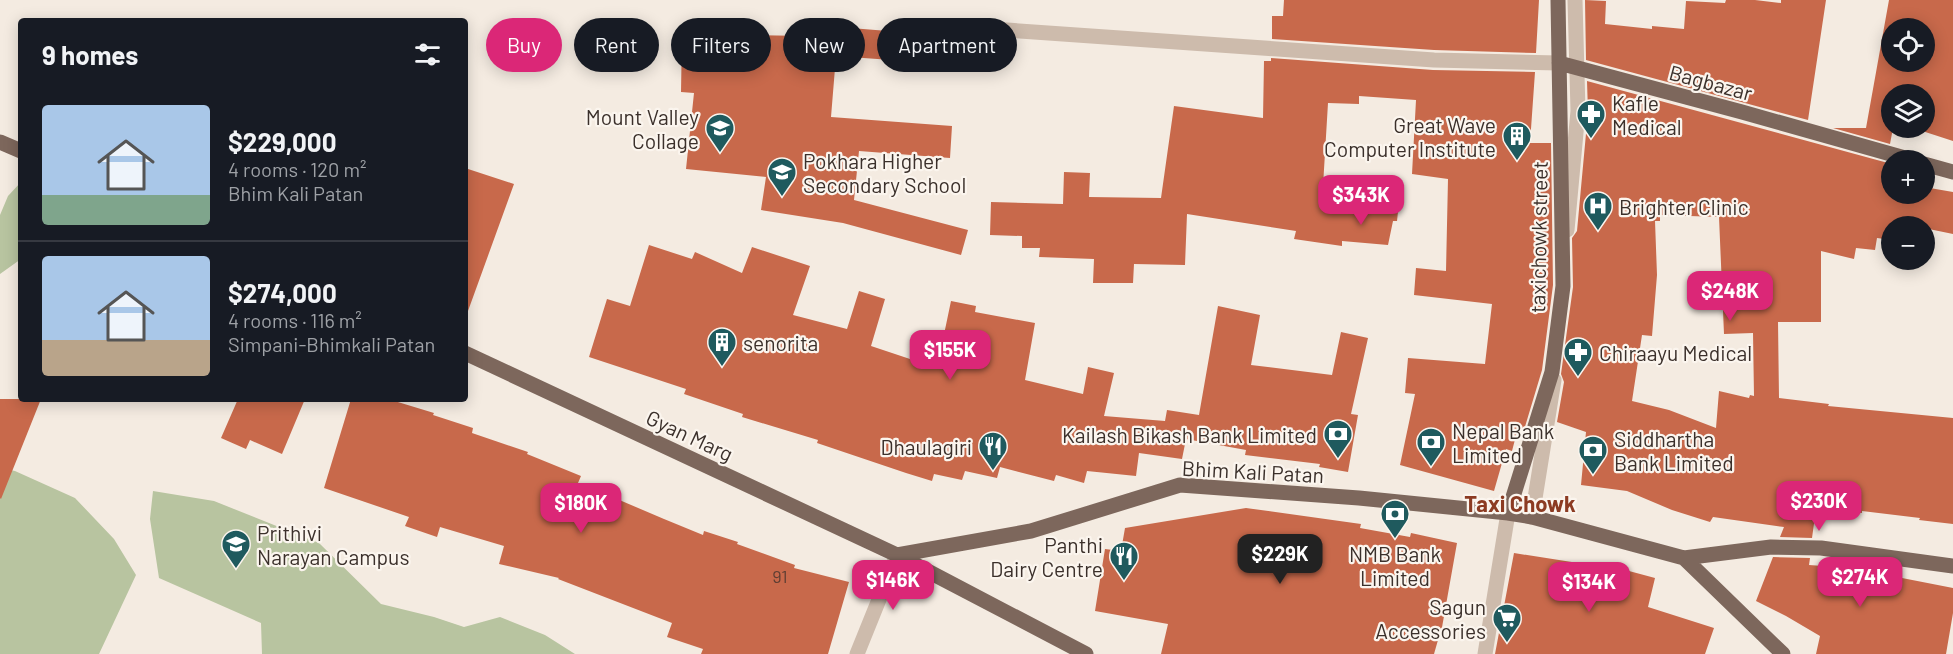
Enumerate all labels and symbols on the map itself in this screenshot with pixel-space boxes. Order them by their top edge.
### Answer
street label: Bagbazar [1667,59,1756,105]
place label: Kafle Medical [1612,90,1682,139]
pharmacy icon: Kafle Medical [1575,98,1607,140]
place label: Mount Valley Collage [586,104,699,153]
school or university icon: Mount Valley Collage [704,112,736,154]
place label: Great Wave Computer Institute [1324,112,1496,161]
building icon: Great Wave Computer Institute [1501,120,1533,162]
place label: Pokhara Higher Secondary School [803,148,966,197]
school or university icon: Pokhara Higher Secondary School [766,156,798,198]
street label: taxichowk street [1524,161,1552,313]
pin: $343K [1319,175,1403,226]
hospital icon: Brighter Clinic [1582,190,1614,232]
place label: Brighter Clinic [1619,194,1749,219]
pin: $248K [1688,271,1772,322]
building icon: senorita [706,326,738,368]
place label: senorita [743,330,818,355]
pin: $155K [908,330,992,381]
pharmacy icon: Chiraayu Medical [1562,336,1594,378]
place label: Chiraayu Medical [1599,340,1752,365]
street label: Gyan Marg [643,404,737,466]
bank icon: Kailash Bikash Bank Limited [1322,418,1354,460]
place label: Nepal Bank Limited [1452,418,1554,467]
place label: Kailash Bikash Bank Limited [1062,422,1317,447]
bank icon: Nepal Bank Limited [1415,426,1447,468]
place label: Siddhartha Bank Limited [1614,426,1734,475]
restaurant icon: Dhaulagiri [977,430,1009,472]
place label: Dhaulagiri [881,434,972,459]
bank icon: Siddhartha Bank Limited [1577,434,1609,476]
street label: Bhim Kali Patan [1181,455,1325,487]
pin: $230K [1777,481,1861,532]
pin: $180K [539,483,623,534]
district label: Taxi Chowk [1464,490,1576,516]
bank icon: NMB Bank Limited [1379,498,1411,540]
place label: Prithivi Narayan Campus [257,520,409,569]
school or university icon: Prithivi Narayan Campus [220,528,252,570]
place label: Panthi Dairy Centre [990,532,1103,581]
pin: $229K [1238,534,1322,585]
restaurant icon: Panthi Dairy Centre [1108,540,1140,582]
place label: NMB Bank Limited [1349,541,1441,590]
pin: $274K [1818,557,1902,608]
pin: $146K [851,560,935,611]
pin: $134K [1547,562,1631,613]
house number: 91 [772,565,788,587]
place label: Sagun Accessories [1375,594,1486,643]
supermarket icon: Sagun Accessories [1491,602,1523,644]

